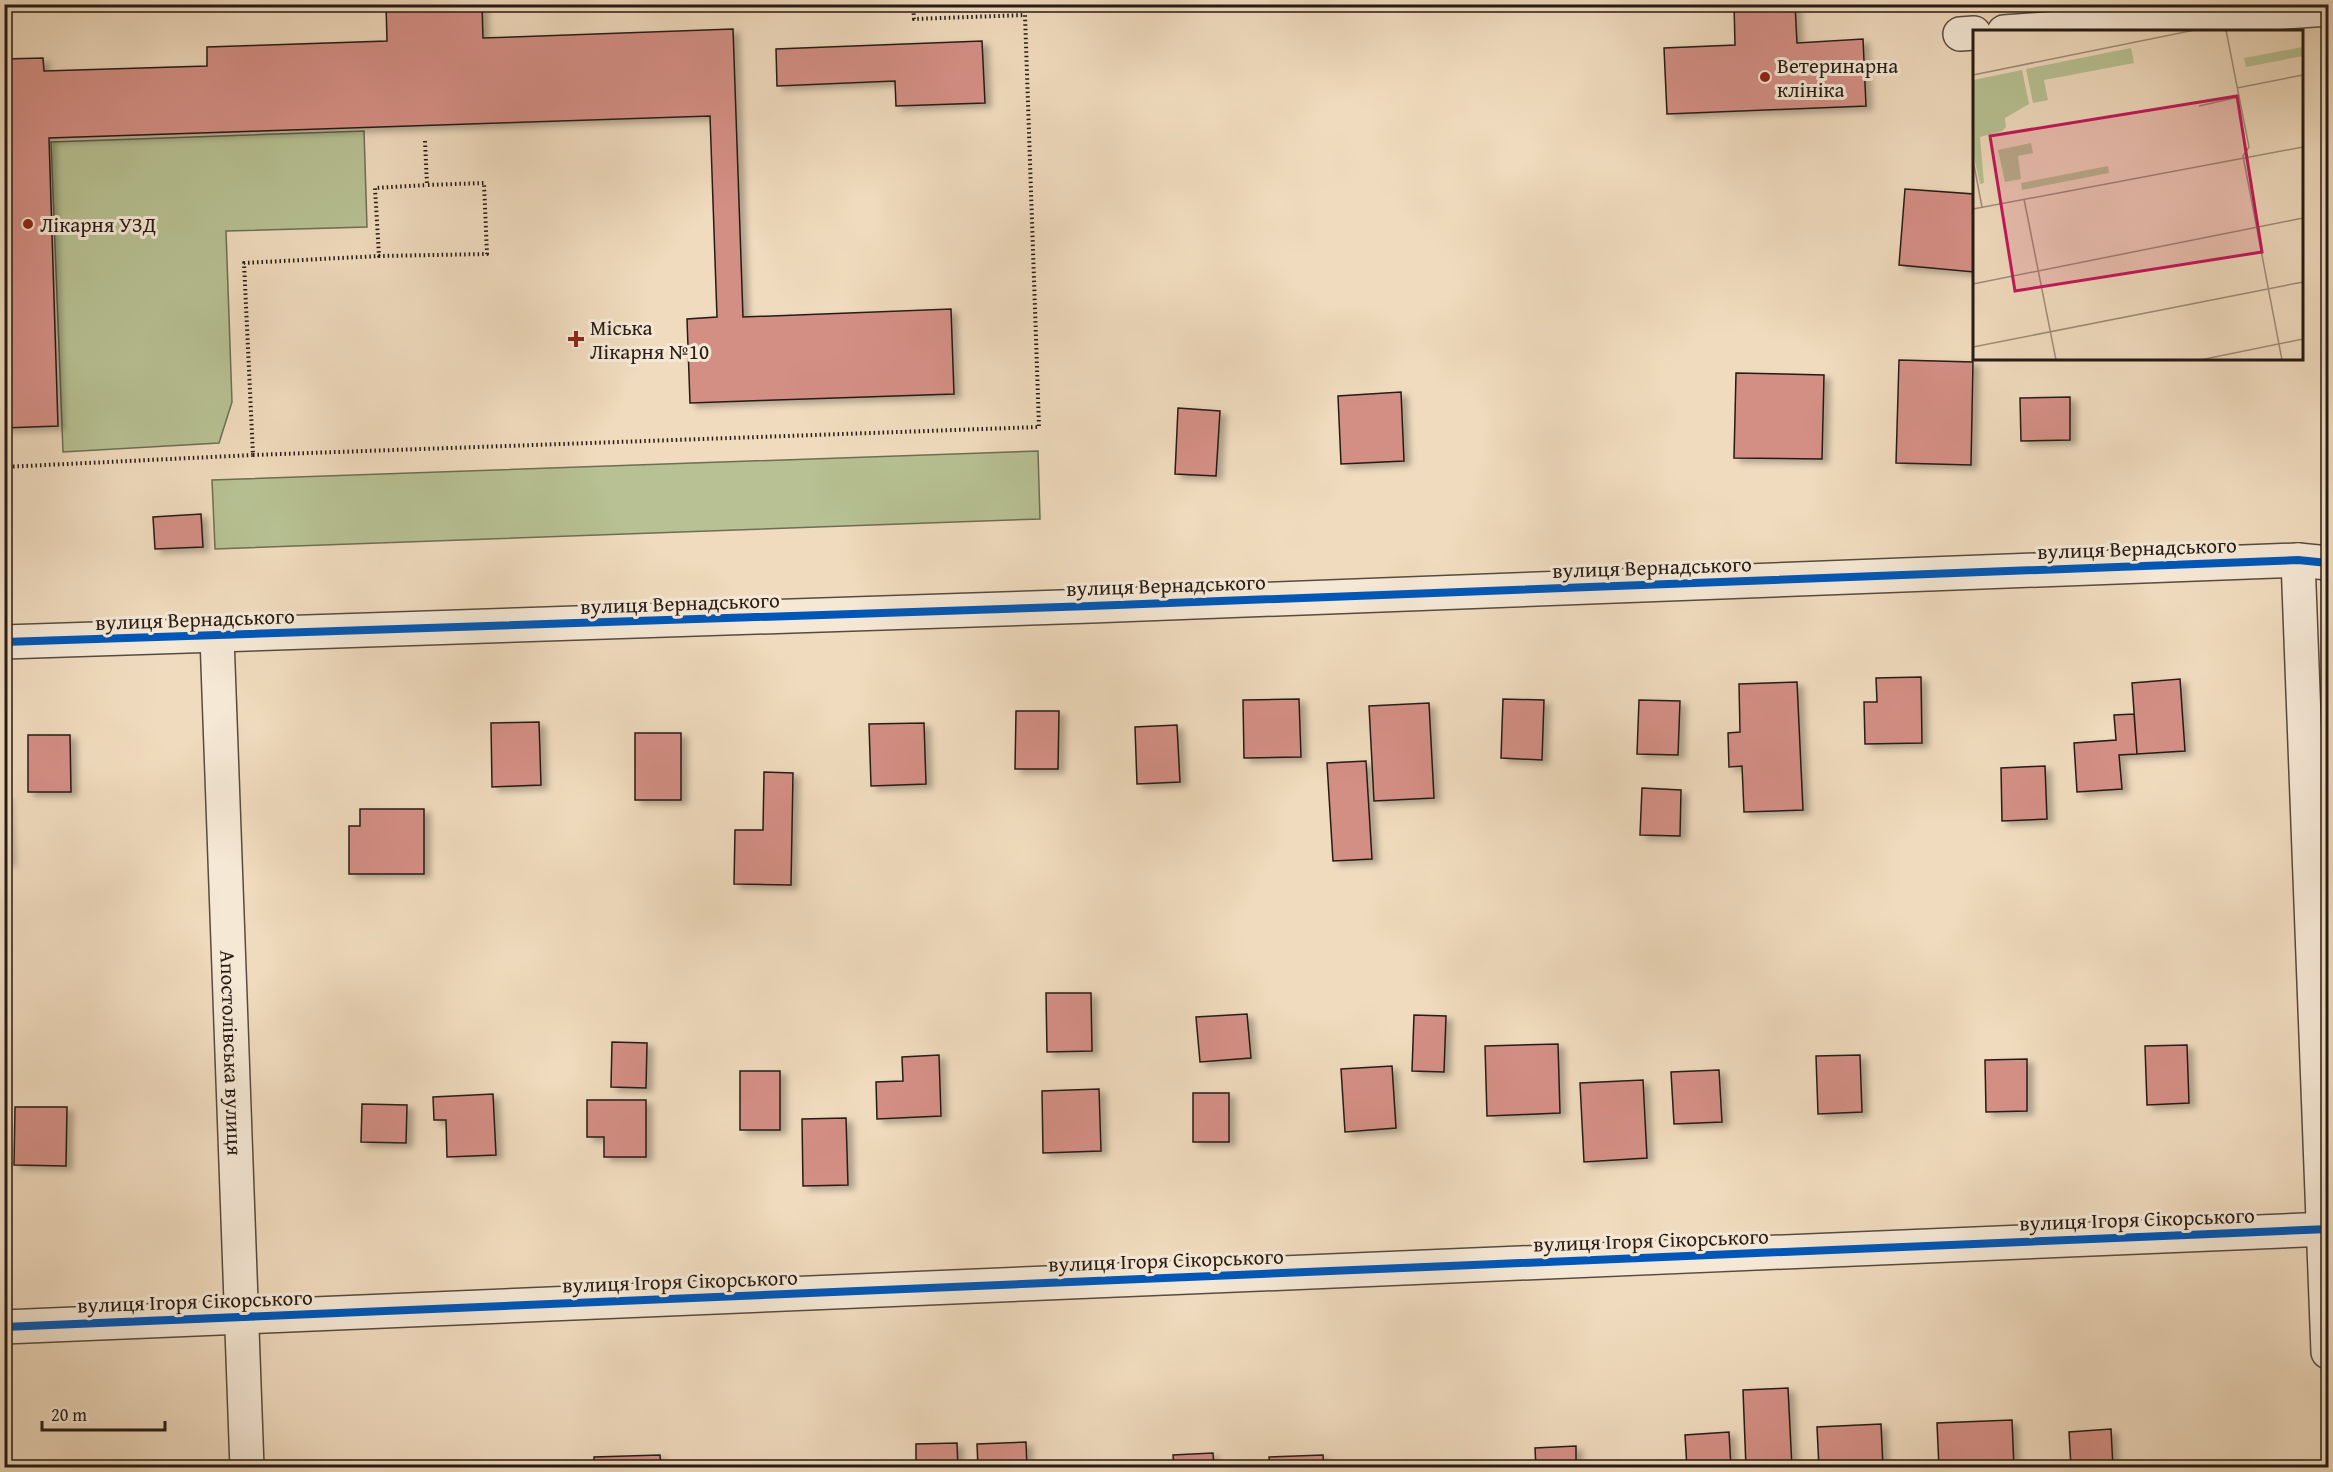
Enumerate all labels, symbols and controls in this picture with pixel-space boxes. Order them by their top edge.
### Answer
inset map [1973,30,2303,360]
place label: Ветеринарна клініка [1777,50,1898,105]
marker: Ветеринарна клініка [1758,70,1772,84]
place label: Лікарня УЗД [40,209,156,240]
marker: Лікарня УЗД [21,217,35,231]
place label: Міська Лікарня №10 [590,312,709,367]
marker: Міська Лікарня №10 [567,330,585,348]
street label: вулиця Вернадського [2037,529,2237,567]
street label: вулиця Вернадського [1552,548,1752,586]
street label: вулиця Вернадського [1066,566,1266,604]
street label: вулиця Вернадського [580,584,780,622]
street label: вулиця Вернадського [95,600,295,638]
street label: Апостолівська вулиця [213,949,251,1156]
street label: вулиця Ігоря Сікорського [2019,1199,2255,1239]
street label: вулиця Ігоря Сікорського [1533,1220,1769,1260]
street label: вулиця Ігоря Сікорського [1048,1240,1284,1280]
street label: вулиця Ігоря Сікорського [562,1261,798,1301]
street label: вулиця Ігоря Сікорського [77,1281,313,1321]
scale bar [42,1394,165,1432]
text: 20 m [51,1401,87,1428]

